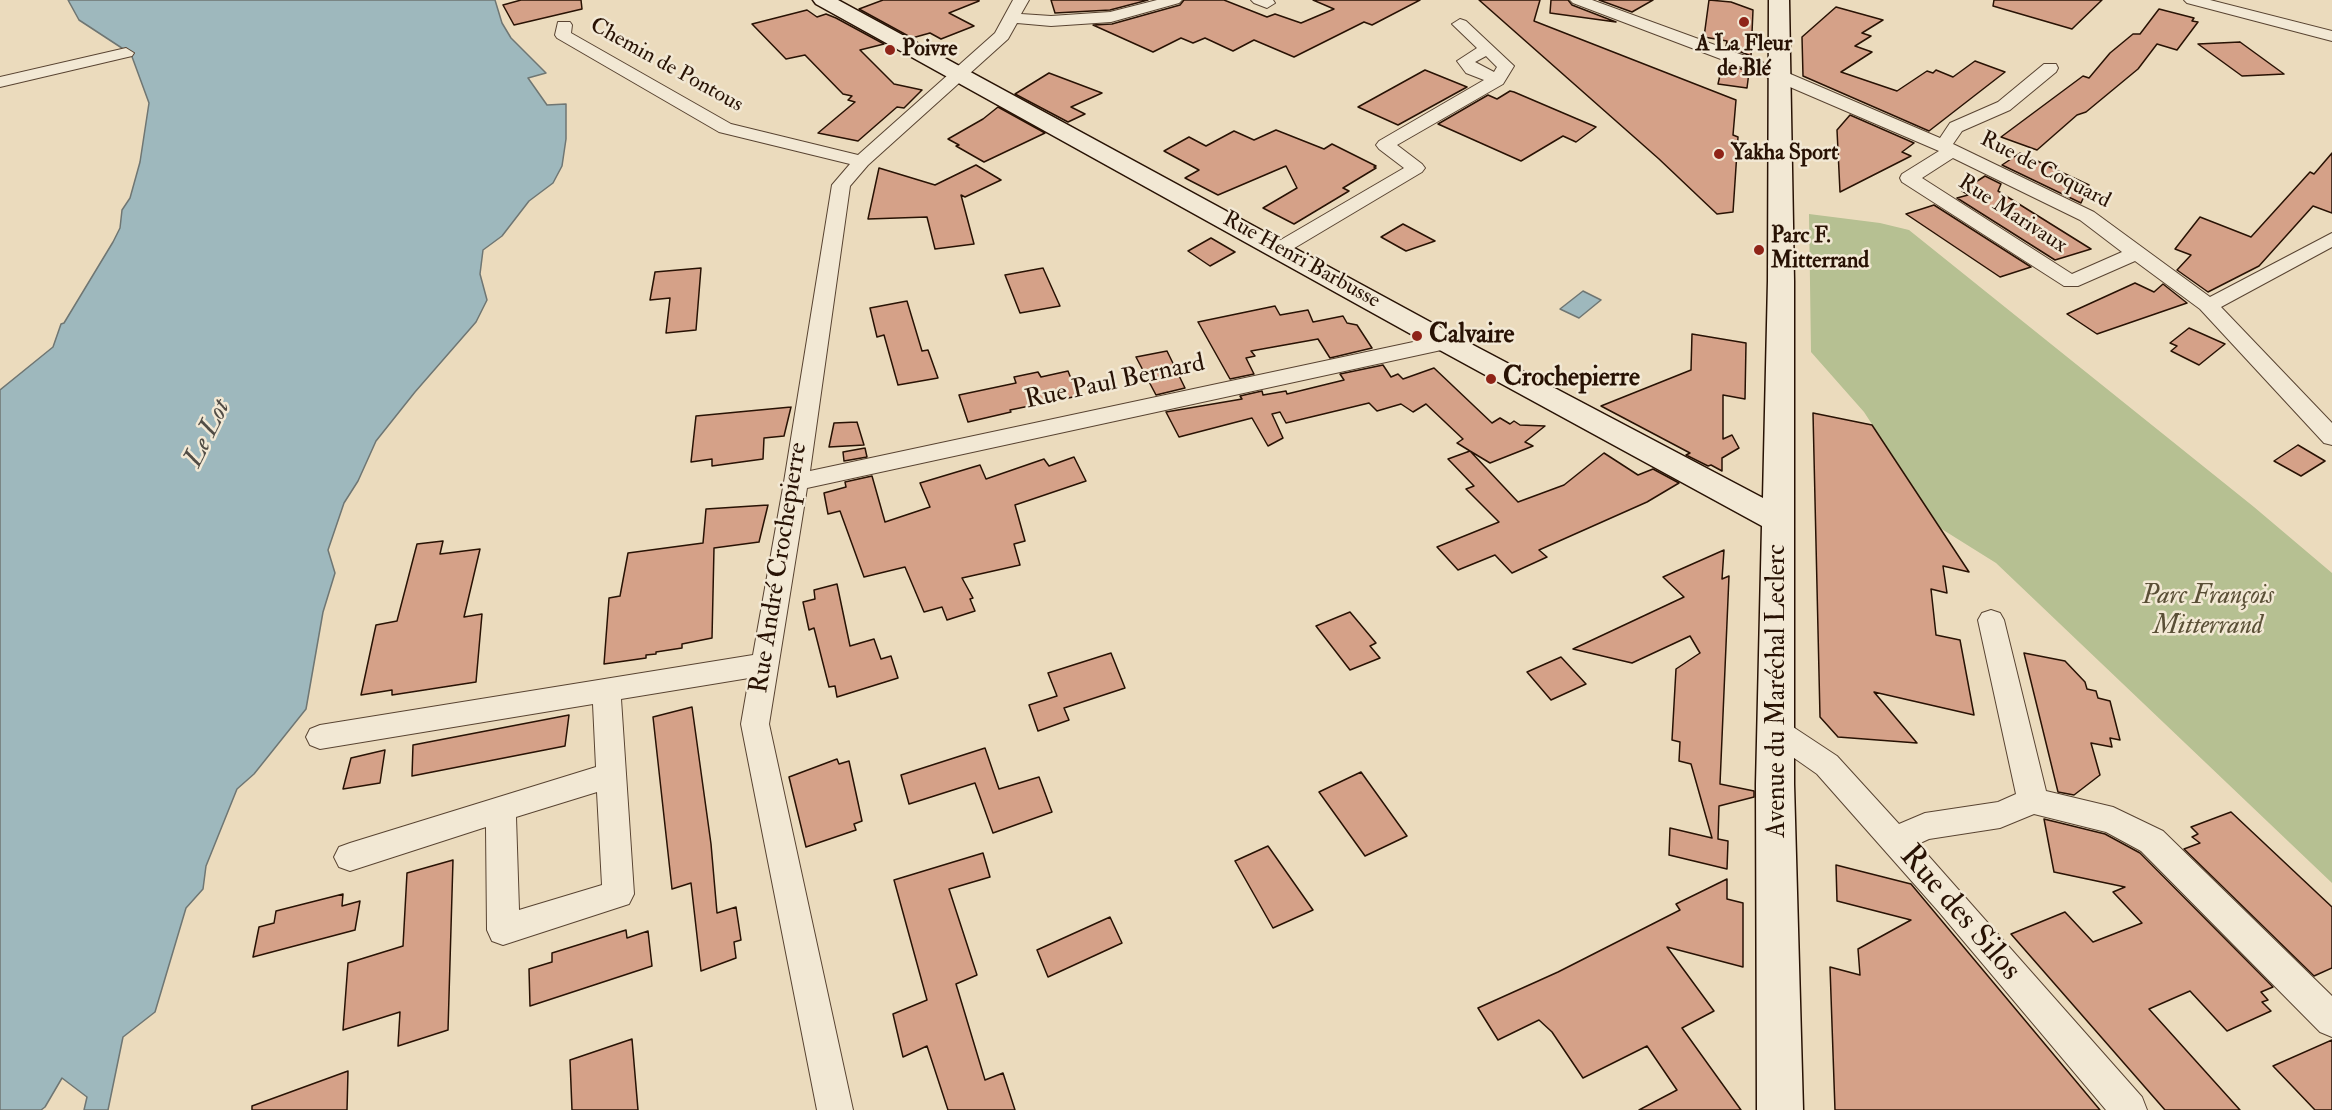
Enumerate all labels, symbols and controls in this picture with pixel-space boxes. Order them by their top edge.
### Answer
street label: Chemin de Pontous [585,13,747,119]
marker: A La Fleur de Blé [1737,15,1751,29]
place label: A La Fleur de Blé [1696,32,1792,84]
place label: Poivre [902,37,957,63]
marker: Poivre [883,43,897,57]
street label: Rue de Coquard [1975,127,2115,215]
place label: Yakha Sport [1731,141,1838,167]
marker: Yakha Sport [1712,147,1726,161]
street label: Rue Marivaux [1953,170,2071,260]
street label: Rue Henri Barbusse [1218,207,1384,315]
place label: Parc F. Mitterrand [1771,224,1869,276]
marker: Parc F. Mitterrand [1752,243,1766,257]
place label: Calvaire [1429,320,1514,352]
marker: Calvaire [1410,329,1424,343]
street label: Rue Paul Bernard [1022,349,1208,417]
place label: Crochepierre [1503,363,1640,395]
marker: Crochepierre [1484,372,1498,386]
water label: Le Lot [179,395,239,473]
street label: Rue André Crochepierre [745,440,815,696]
street label: Avenue du Maréchal Leclerc [1762,544,1794,838]
park label: Parc François Mitterrand [2142,581,2274,642]
street label: Rue des Silos [1890,839,2028,989]

